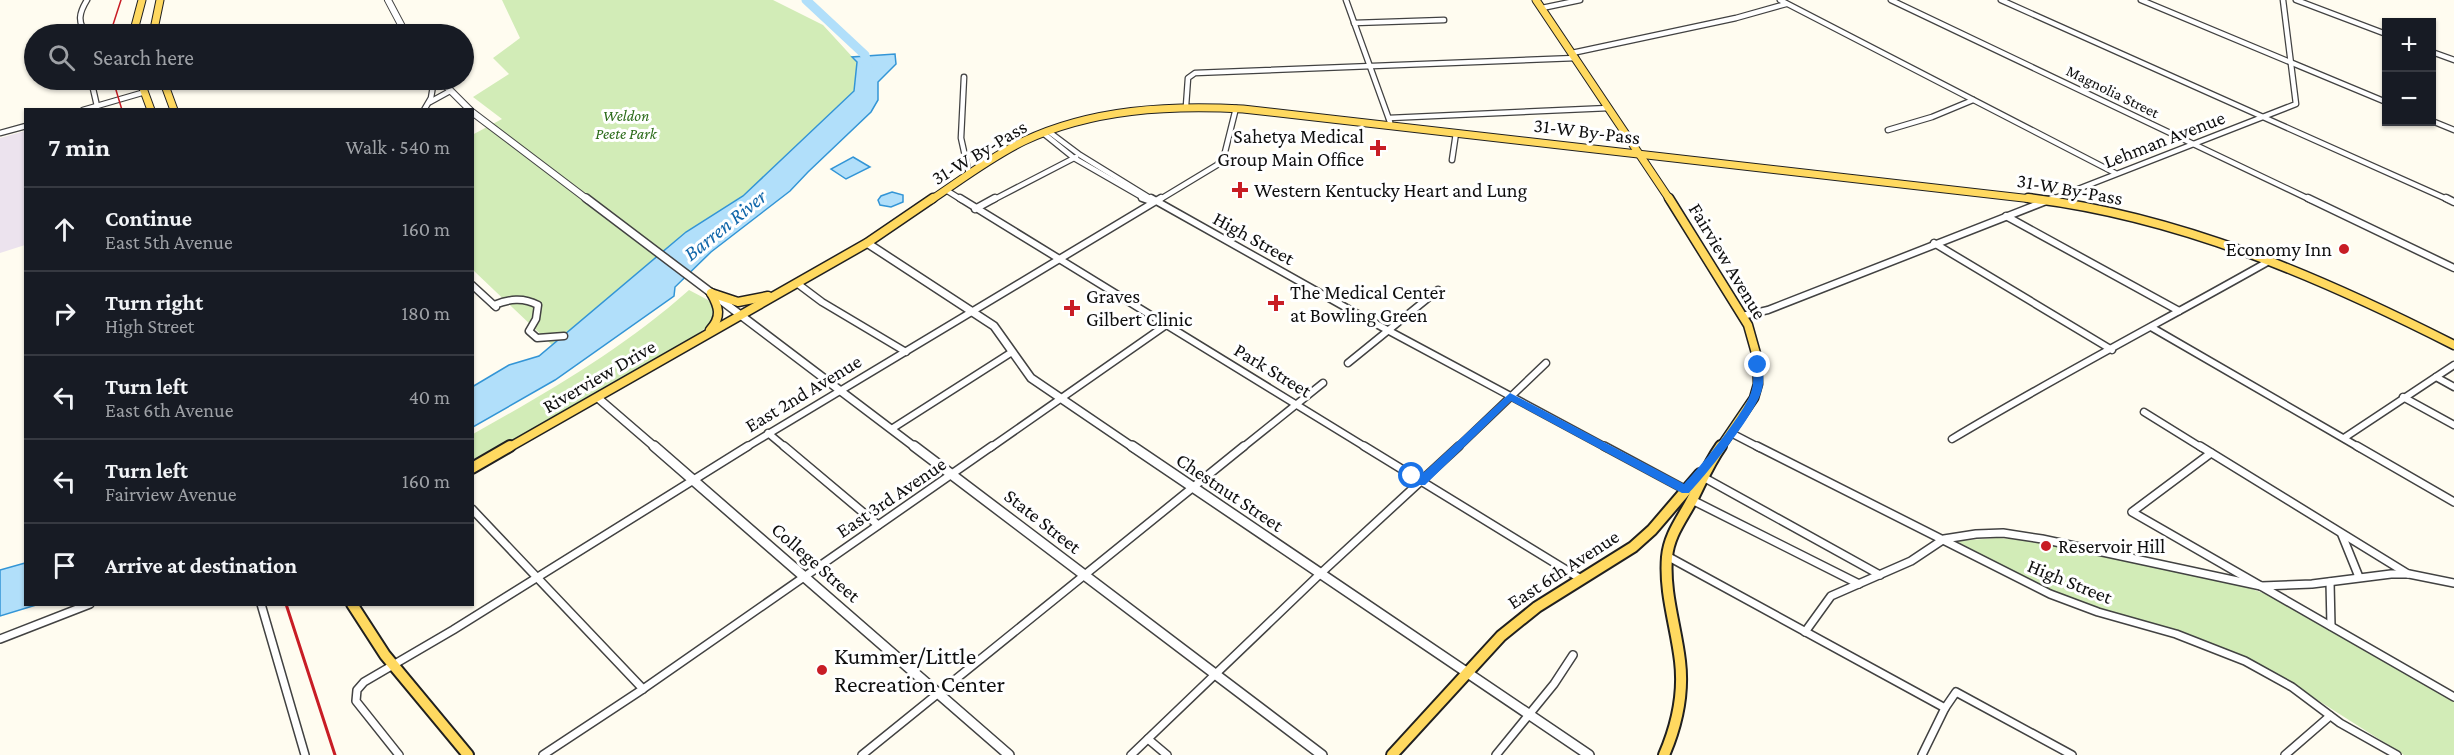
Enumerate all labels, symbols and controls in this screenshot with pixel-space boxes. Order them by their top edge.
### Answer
map controls [2382,18,2436,126]
button: + [2382,18,2436,72]
search box [24,24,474,90]
icon: search [45,41,78,74]
text: Search here [93,45,194,70]
street label: Magnolia Street [2063,62,2163,122]
button: − [2382,72,2436,126]
street label: Lehman Avenue [2100,106,2228,172]
park label: Weldon Peete Park [595,107,658,142]
street label: 31-W By-Pass [1532,114,1642,149]
street label: 31-W By-Pass [927,115,1031,190]
place label: Sahetya Medical Group Main Office [1217,125,1364,171]
text: 7 min [48,133,110,162]
text: Walk · 540 m [345,136,450,158]
marker: Sahetya Medical Group Main Office [1369,139,1387,157]
street label: 31-W By-Pass [2015,169,2125,210]
place label: Western Kentucky Heart and Lung [1254,179,1528,202]
marker: Western Kentucky Heart and Lung [1231,181,1249,199]
water label: Barren River [679,184,772,266]
street label: Fairview Avenue [1685,199,1771,323]
text: Continue [105,206,192,231]
street label: High Street [1209,207,1299,270]
icon: ahead [48,213,81,246]
text: 160 m [402,218,450,240]
text: East 5th Avenue [105,231,233,253]
place label: Economy Inn [2226,238,2332,261]
marker: Economy Inn [2337,242,2351,256]
place label: The Medical Center at Bowling Green [1290,281,1446,327]
place label: Graves Gilbert Clinic [1086,285,1193,330]
text: Turn right [105,290,203,315]
marker: The Medical Center at Bowling Green [1267,294,1285,312]
icon: right [48,297,81,330]
marker: Graves Gilbert Clinic [1063,299,1081,317]
text: 180 m [401,302,450,324]
text: High Street [105,315,194,337]
street label: Riverview Drive [539,335,659,417]
street label: Park Street [1230,338,1316,402]
street label: East 2nd Avenue [741,350,865,436]
route end [1744,351,1770,377]
text: Turn left [105,374,188,399]
icon: left [48,381,81,414]
text: 40 m [409,386,450,408]
text: East 6th Avenue [105,399,233,421]
street label: Chestnut Street [1172,448,1288,536]
street label: East 3rd Avenue [832,452,950,542]
text: Turn left [105,458,188,483]
route start [1398,462,1424,488]
icon: left [48,465,81,498]
text: 160 m [402,470,450,492]
text: Fairview Avenue [105,483,237,505]
street label: State Street [1000,484,1086,558]
street label: College Street [767,518,865,607]
street label: East 6th Avenue [1503,525,1623,613]
place label: Reservoir Hill [2058,535,2165,557]
marker: Reservoir Hill [2039,539,2053,553]
icon: arrive [48,549,81,582]
text: Arrive at destination [105,553,297,578]
street label: High Street [2024,554,2116,609]
place label: Kummer/Little Recreation Center [834,642,1006,697]
marker: Kummer/Little Recreation Center [815,663,829,677]

